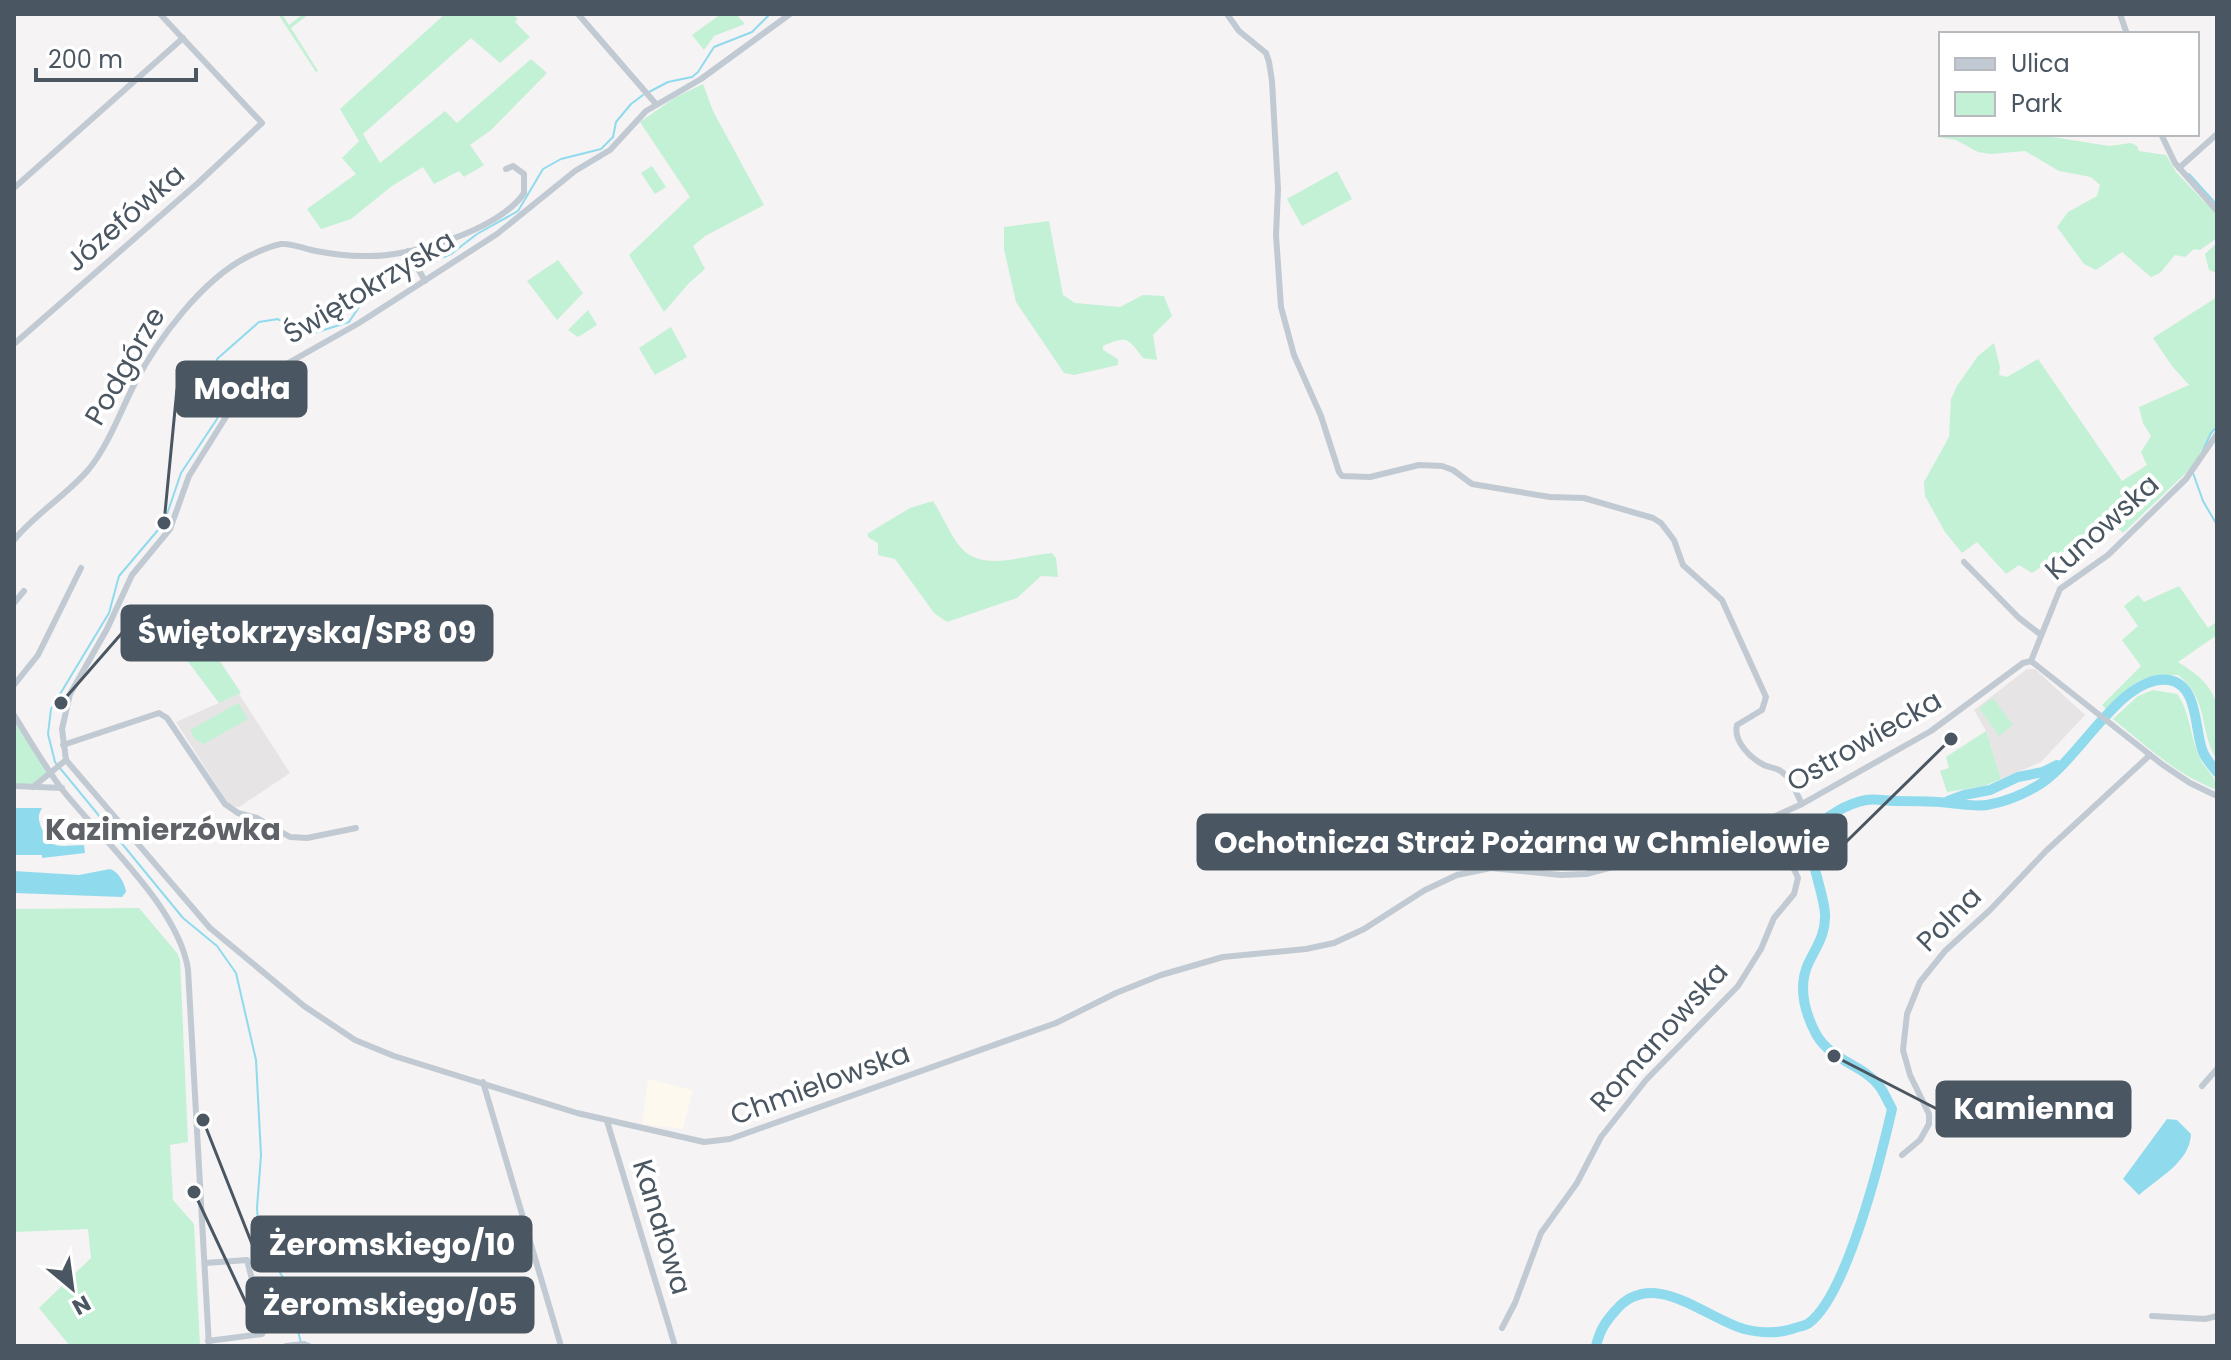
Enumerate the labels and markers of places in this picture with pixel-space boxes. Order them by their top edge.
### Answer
callout: Modła [177,362,306,416]
callout: Świętokrzyska/SP8 09 [122,606,492,660]
callout: Ochotnicza Straż Pożarna w Chmielowie [1198,815,1846,869]
callout: Kamienna [1937,1082,2130,1136]
callout: Żeromskiego/10 [252,1217,531,1271]
callout: Żeromskiego/05 [247,1278,533,1332]

